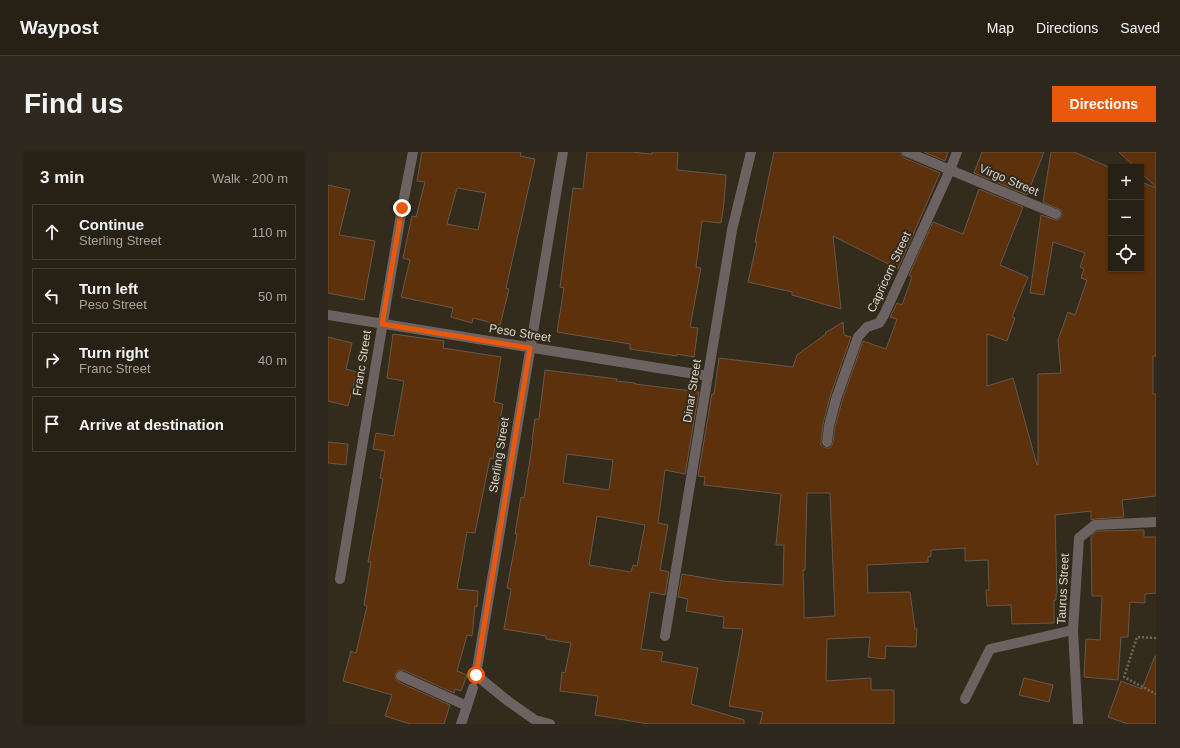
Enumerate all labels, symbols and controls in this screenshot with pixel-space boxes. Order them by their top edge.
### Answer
text: Waypost [20,17,98,38]
text: Map [987,20,1014,36]
text: Directions [1036,20,1098,36]
text: Saved [1120,20,1160,36]
button: Directions [1052,86,1156,122]
text: Find us [24,88,124,119]
street label: Virgo Street [977,161,1041,199]
map controls [1108,164,1144,272]
button: + [1108,164,1144,200]
text: 3 min [40,168,84,187]
text: Walk · 200 m [212,171,288,186]
route end [393,199,411,217]
button: − [1108,200,1144,236]
text: Continue [79,216,144,233]
icon: ahead [41,221,63,243]
text: 110 m [252,225,287,240]
street label: Capricorn Street [864,229,914,315]
text: Sterling Street [79,233,161,248]
button: locate [1108,236,1144,272]
text: Turn left [79,280,138,297]
icon: left [41,285,63,307]
text: 50 m [258,289,287,304]
text: Peso Street [79,297,147,312]
street label: Peso Street [488,321,553,345]
street label: Franc Street [350,329,374,397]
text: Turn right [79,344,149,361]
icon: right [41,349,63,371]
text: 40 m [258,353,287,368]
street label: Dinar Street [680,358,704,424]
text: Franc Street [79,361,151,376]
icon: arrive [41,413,63,435]
text: Arrive at destination [79,416,224,433]
street label: Sterling Street [486,416,512,494]
street label: Taurus Street [1054,552,1072,625]
route start [467,666,485,684]

